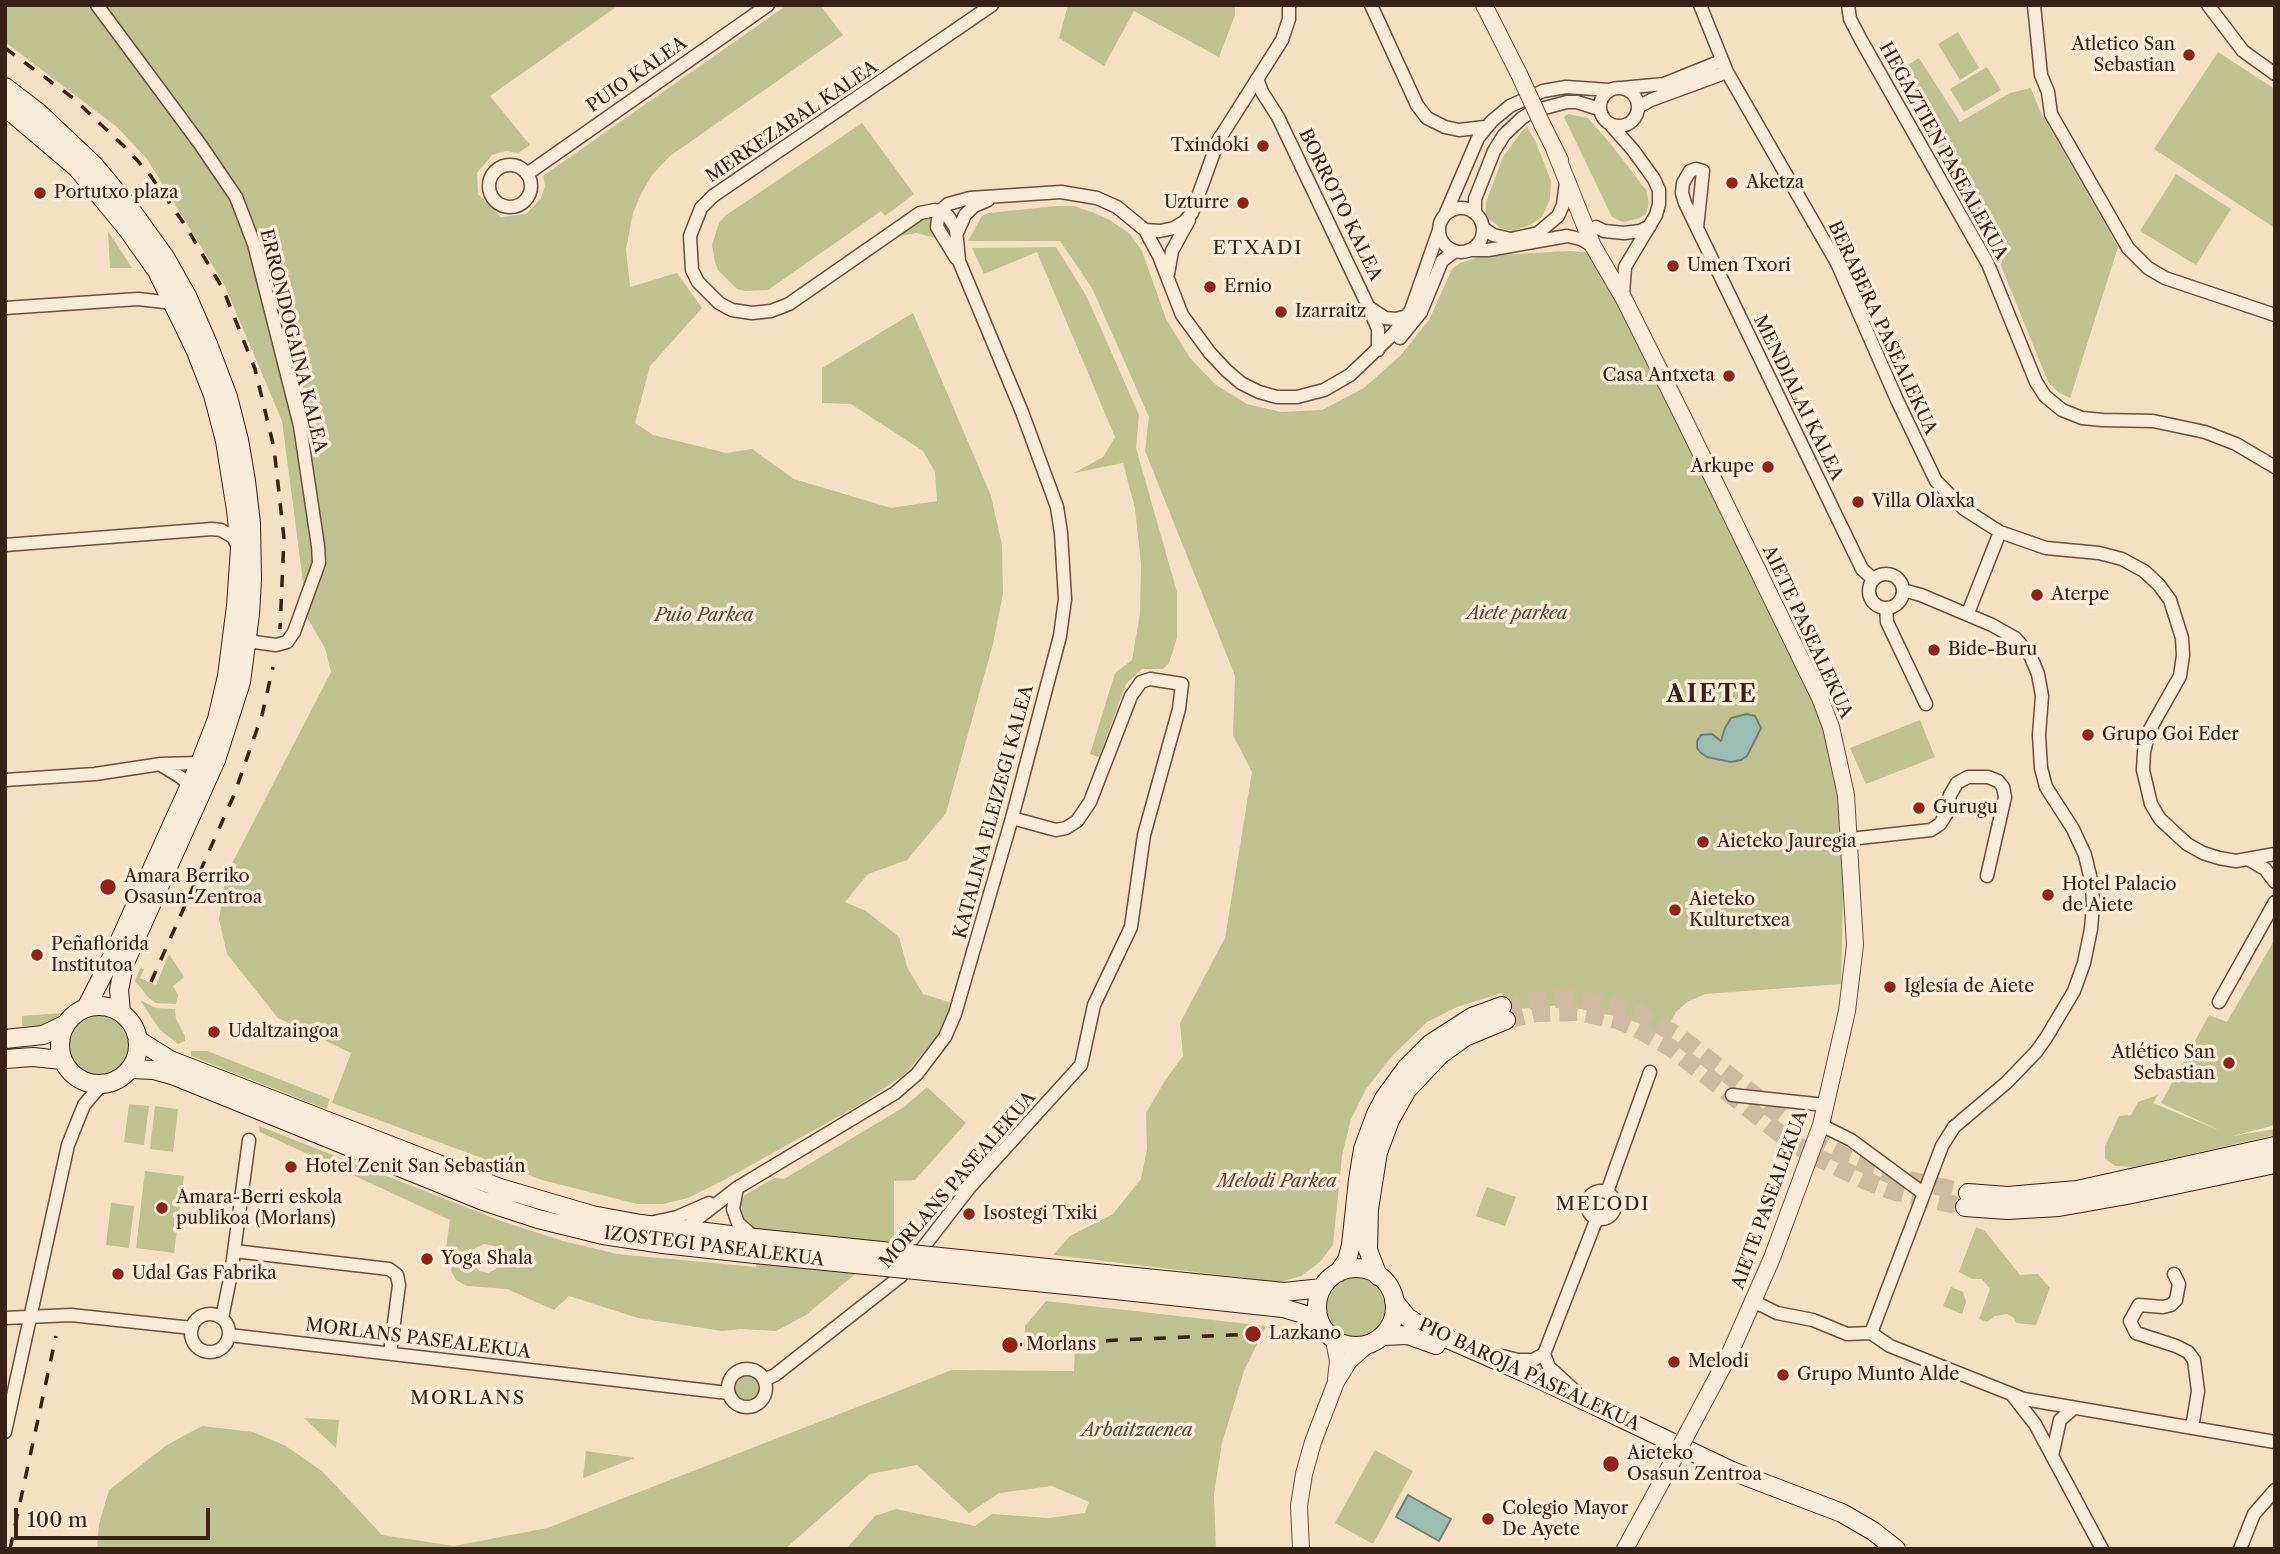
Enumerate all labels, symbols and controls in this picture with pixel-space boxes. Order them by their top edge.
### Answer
street label: PUIO KALEA [583,33,691,117]
place label: Atletico San Sebastian [2072,34,2175,76]
street label: HEGAZTIEN PASEALEKUA [1874,38,2012,264]
marker: Atletico San Sebastian [2181,47,2197,63]
street label: MERKEZABAL KALEA [702,56,882,188]
street label: BORROTO KALEA [1294,125,1386,285]
place label: Txindoki [1171,135,1249,157]
marker: Txindoki [1255,138,1271,154]
place label: Aketza [1746,172,1804,194]
marker: Aketza [1724,175,1740,191]
place label: Portutxo plaza [54,182,178,204]
marker: Portutxo plaza [32,185,48,201]
place label: Uzturre [1164,192,1229,214]
marker: Uzturre [1235,195,1251,211]
street label: BERABERA PASEALEKUA [1823,218,1941,438]
street label: ERRONDOGAINA KALEA [255,227,331,455]
district label: ETXADI [1213,238,1303,260]
place label: Umen Txori [1687,255,1791,277]
marker: Umen Txori [1665,258,1681,274]
place label: Ernio [1224,276,1272,298]
marker: Ernio [1202,279,1218,295]
place label: Izarraitz [1295,301,1366,323]
marker: Izarraitz [1273,304,1289,320]
street label: MENDIALAI KALEA [1749,312,1847,484]
place label: Casa Antxeta [1603,365,1715,387]
marker: Casa Antxeta [1721,368,1737,384]
place label: Arkupe [1690,456,1754,478]
marker: Arkupe [1760,459,1776,475]
place label: Villa Olaxka [1872,491,1975,513]
marker: Villa Olaxka [1850,494,1866,510]
street label: AIETE PASEALEKUA [1757,542,1857,722]
place label: Aterpe [2051,584,2109,606]
marker: Aterpe [2029,587,2045,603]
park label: Aiete parkea [1466,603,1568,625]
park label: Puio Parkea [655,605,753,627]
place label: Bide-Buru [1948,639,2037,661]
marker: Bide-Buru [1926,642,1942,658]
district label: AIETE [1667,681,1757,709]
street label: KATALINA ELEIZEGI KALEA [950,683,1038,941]
place label: Grupo Goi Eder [2102,724,2239,746]
marker: Grupo Goi Eder [2080,727,2096,743]
place label: Gurugu [1933,797,1998,819]
marker: Gurugu [1911,800,1927,816]
place label: Aieteko Jauregia [1717,831,1856,853]
marker: Aieteko Jauregia [1695,834,1711,850]
place label: Amara Berriko Osasun-Zentroa [124,866,262,908]
place label: Hotel Palacio de Aiete [2062,874,2177,917]
marker: Amara Berriko Osasun-Zentroa [98,877,118,897]
marker: Hotel Palacio de Aiete [2040,887,2056,903]
place label: Aieteko Kulturetxea [1689,889,1790,932]
marker: Aieteko Kulturetxea [1667,902,1683,918]
place label: Peñaflorida Institutoa [51,934,149,976]
marker: Peñaflorida Institutoa [29,947,45,963]
place label: Iglesia de Aiete [1904,976,2034,998]
marker: Iglesia de Aiete [1882,979,1898,995]
place label: Udaltzaingoa [228,1021,339,1043]
marker: Udaltzaingoa [206,1024,222,1040]
place label: Atlético San Sebastian [2112,1042,2215,1084]
marker: Atlético San Sebastian [2221,1055,2237,1071]
street label: MORLANS PASEALEKUA [875,1087,1041,1273]
street label: AIETE PASEALEKUA [1728,1108,1812,1292]
place label: Hotel Zenit San Sebastián [305,1156,526,1178]
marker: Hotel Zenit San Sebastián [283,1159,299,1175]
park label: Melodi Parkea [1217,1171,1337,1193]
place label: Amara-Berri eskola publikoa (Morlans) [176,1187,342,1230]
district label: MELODI [1556,1194,1650,1216]
marker: Amara-Berri eskola publikoa (Morlans) [154,1200,170,1216]
place label: Isostegi Txiki [983,1203,1098,1225]
marker: Isostegi Txiki [961,1206,977,1222]
street label: IZOSTEGI PASEALEKUA [602,1223,826,1271]
place label: Yoga Shala [441,1248,533,1270]
marker: Yoga Shala [419,1251,435,1267]
place label: Udal Gas Fabrika [132,1263,277,1285]
marker: Udal Gas Fabrika [110,1266,126,1282]
street label: MORLANS PASEALEKUA [304,1314,532,1364]
street label: PIO BAROJA PASEALEKUA [1415,1314,1643,1436]
place label: Lazkano [1269,1323,1341,1345]
marker: Lazkano [1243,1324,1263,1344]
place label: Morlans [1026,1334,1096,1356]
marker: Morlans [1000,1335,1020,1355]
place label: Melodi [1688,1351,1749,1373]
marker: Melodi [1666,1354,1682,1370]
place label: Grupo Munto Alde [1797,1364,1959,1386]
marker: Grupo Munto Alde [1775,1367,1791,1383]
district label: MORLANS [411,1388,525,1410]
park label: Arbaitzaenea [1082,1420,1192,1442]
place label: Aieteko Osasun Zentroa [1627,1443,1762,1486]
marker: Aieteko Osasun Zentroa [1601,1454,1621,1474]
scale bar [18,1494,214,1538]
place label: Colegio Mayor De Ayete [1502,1498,1628,1540]
text: 100 m [27,1507,88,1532]
marker: Colegio Mayor De Ayete [1480,1511,1496,1527]

